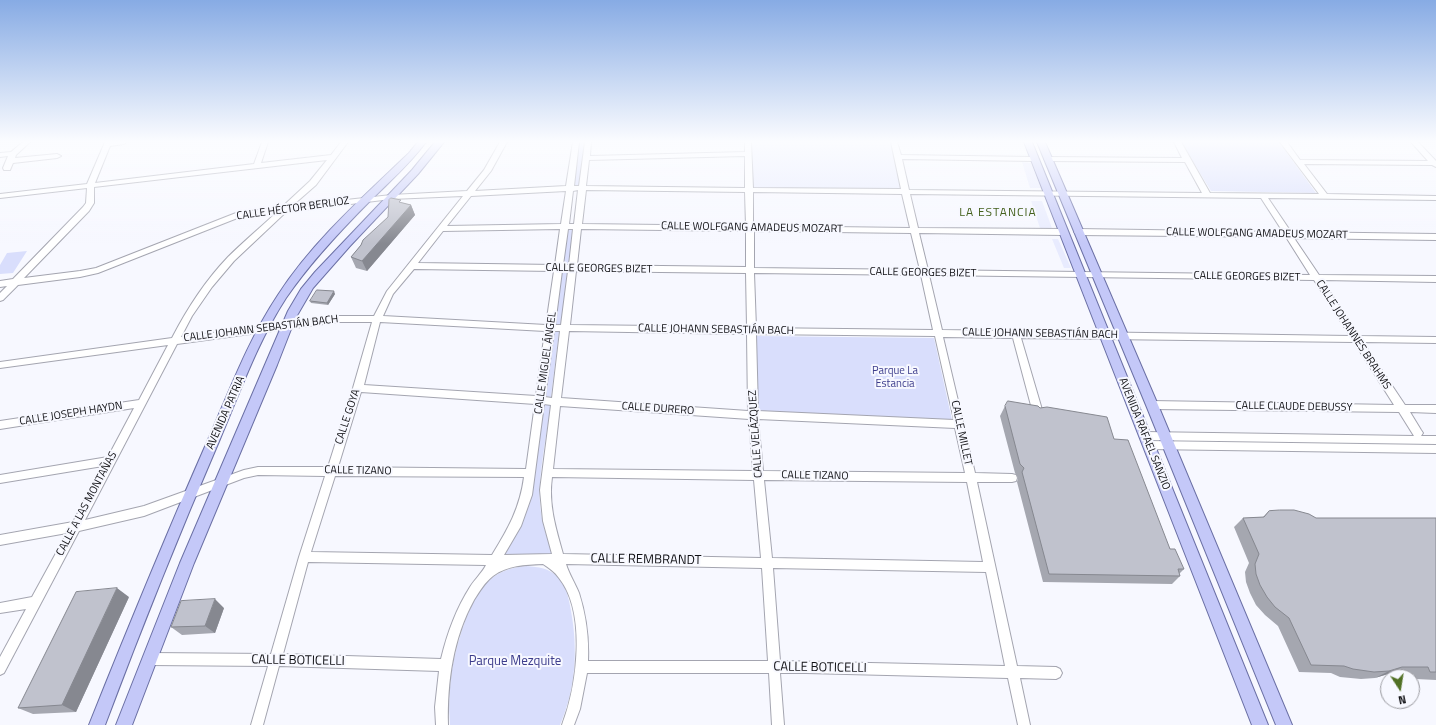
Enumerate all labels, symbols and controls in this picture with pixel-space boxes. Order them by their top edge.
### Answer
street label: CALLE HÉCTOR BERLIOZ [236,195,350,223]
district label: LA ESTANCIA [959,206,1037,220]
street label: CALLE WOLFGANG AMADEUS MOZART [661,220,843,236]
street label: CALLE WOLFGANG AMADEUS MOZART [1166,226,1348,242]
street label: CALLE GEORGES BIZET [545,261,653,277]
street label: CALLE GEORGES BIZET [869,265,977,281]
street label: CALLE GEORGES BIZET [1193,269,1301,285]
street label: CALLE JOHANNES BRAHMS [1313,278,1393,392]
street label: CALLE MIGUEL ÁNGEL [532,311,560,415]
street label: CALLE JOHANN SEBASTIÁN BACH [183,313,339,345]
street label: CALLE JOHANN SEBASTIÁN BACH [638,322,794,338]
street label: CALLE JOHANN SEBASTIÁN BACH [962,326,1118,342]
park label: Parque La Estancia [872,364,918,390]
street label: AVENIDA PATRIA [204,374,248,452]
street label: AVENIDA RAFAEL SANZIO [1115,376,1173,492]
street label: CALLE GOYA [333,388,363,446]
street label: CALLE VELÁZQUEZ [746,390,766,478]
street label: CALLE JOSEPH HAYDN [18,399,124,429]
street label: CALLE MILLET [948,399,974,467]
street label: CALLE CLAUDE DEBUSSY [1236,399,1352,415]
street label: CALLE DURERO [621,400,695,418]
street label: CALLE A LAS MONTAÑAS [54,450,120,558]
street label: CALLE TIZANO [324,464,392,478]
street label: CALLE TIZANO [781,469,849,483]
street label: CALLE REMBRANDT [590,551,702,569]
street label: CALLE BOTICELLI [251,652,345,670]
park label: Parque Mezquite [469,654,561,670]
street label: CALLE BOTICELLI [773,659,867,677]
north arrow [1380,669,1420,709]
text: N [1397,691,1408,708]

